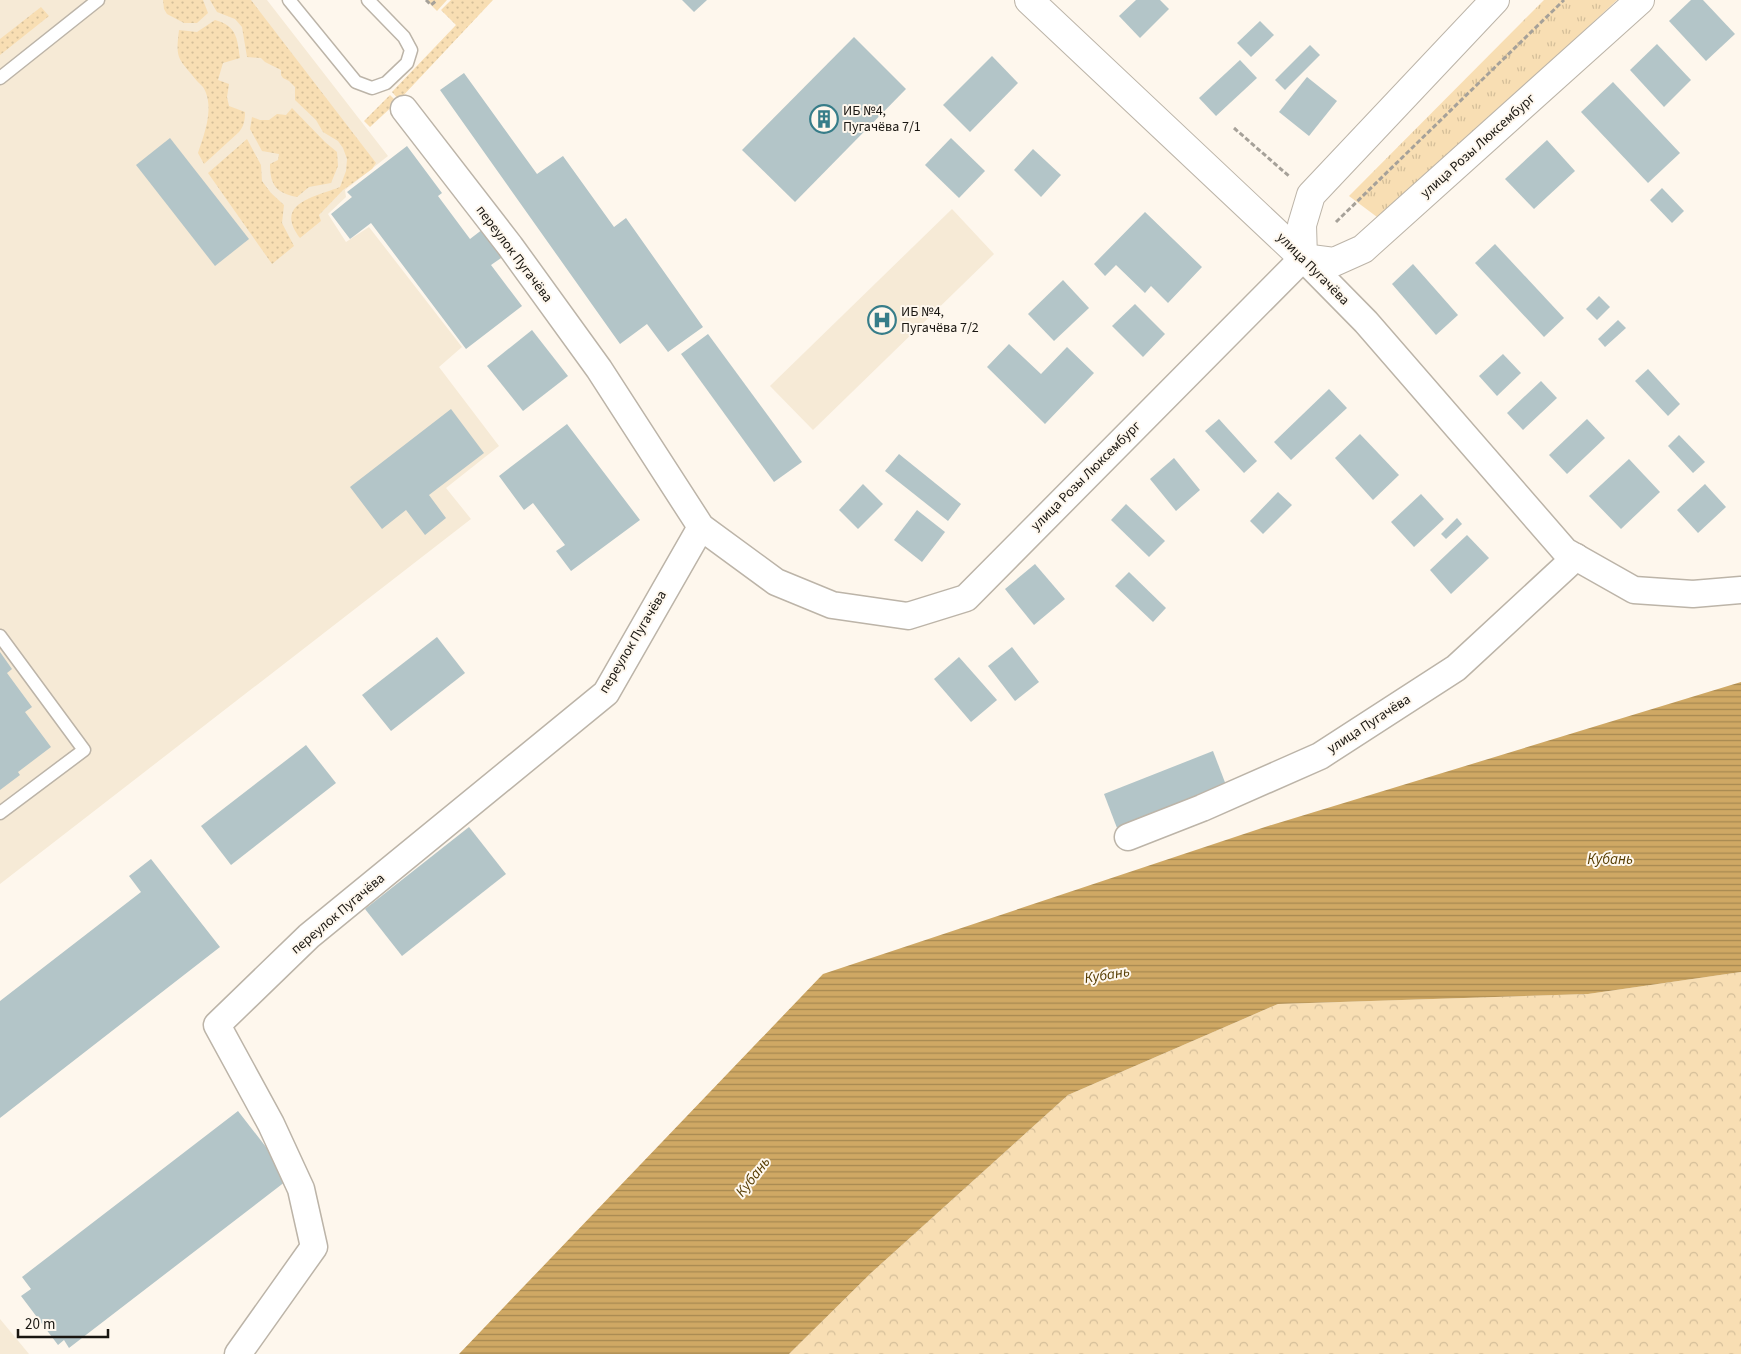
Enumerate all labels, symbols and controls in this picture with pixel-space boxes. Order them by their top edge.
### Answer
street label: улица Розы Люксембург [1416,89,1540,203]
place label: ИБ №4, Пугачёва 7/1 [843,101,921,137]
building icon: ИБ №4, Пугачёва 7/1 [809,104,839,134]
street label: переулок Пугачёва [471,201,557,307]
street label: улица Пугачёва [1272,228,1354,310]
place label: ИБ №4, Пугачёва 7/2 [901,302,979,338]
hospital icon: ИБ №4, Пугачёва 7/2 [867,305,897,335]
street label: улица Розы Люксембург [1026,416,1146,536]
street label: переулок Пугачёва [594,587,672,697]
street label: улица Пугачёва [1323,690,1415,758]
water label: Кубань [1587,849,1633,870]
street label: переулок Пугачёва [287,869,389,959]
water label: Кубань [1083,961,1131,989]
water label: Кубань [731,1152,775,1201]
scale bar [18,1306,108,1338]
text: 20 m [25,1314,55,1335]

